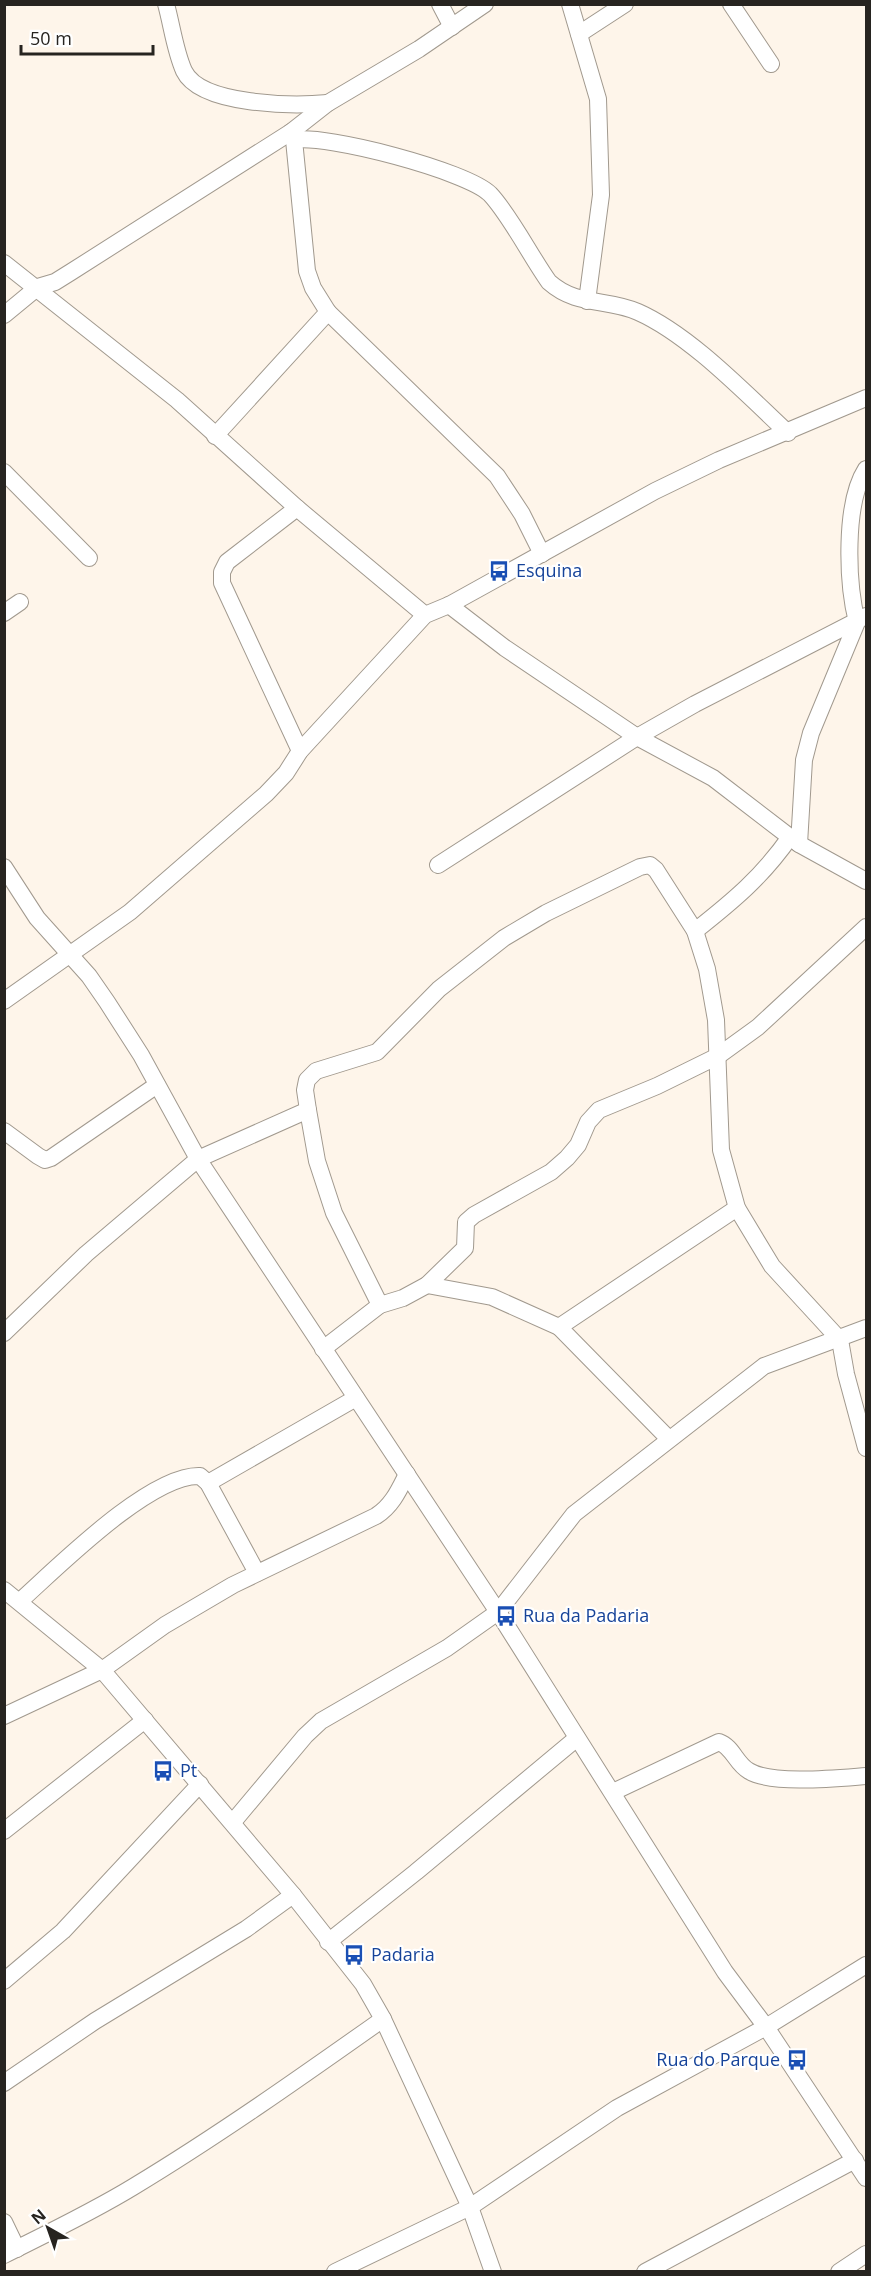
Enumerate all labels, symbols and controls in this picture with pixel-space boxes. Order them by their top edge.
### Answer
scale bar [21,18,153,56]
text: 50 m [30,26,72,50]
place label: Esquina [516,558,582,582]
bus stop icon: Esquina [487,559,511,583]
place label: Rua da Padaria [523,1603,649,1627]
bus stop icon: Rua da Padaria [494,1604,518,1628]
place label: Pt [180,1758,197,1782]
bus stop icon: Pt [151,1759,175,1783]
place label: Padaria [371,1942,435,1966]
bus stop icon: Padaria [342,1943,366,1967]
place label: Rua do Parque [656,2047,780,2071]
bus stop icon: Rua do Parque [785,2048,809,2072]
north arrow [18,2198,78,2258]
text: N [26,2204,50,2229]

